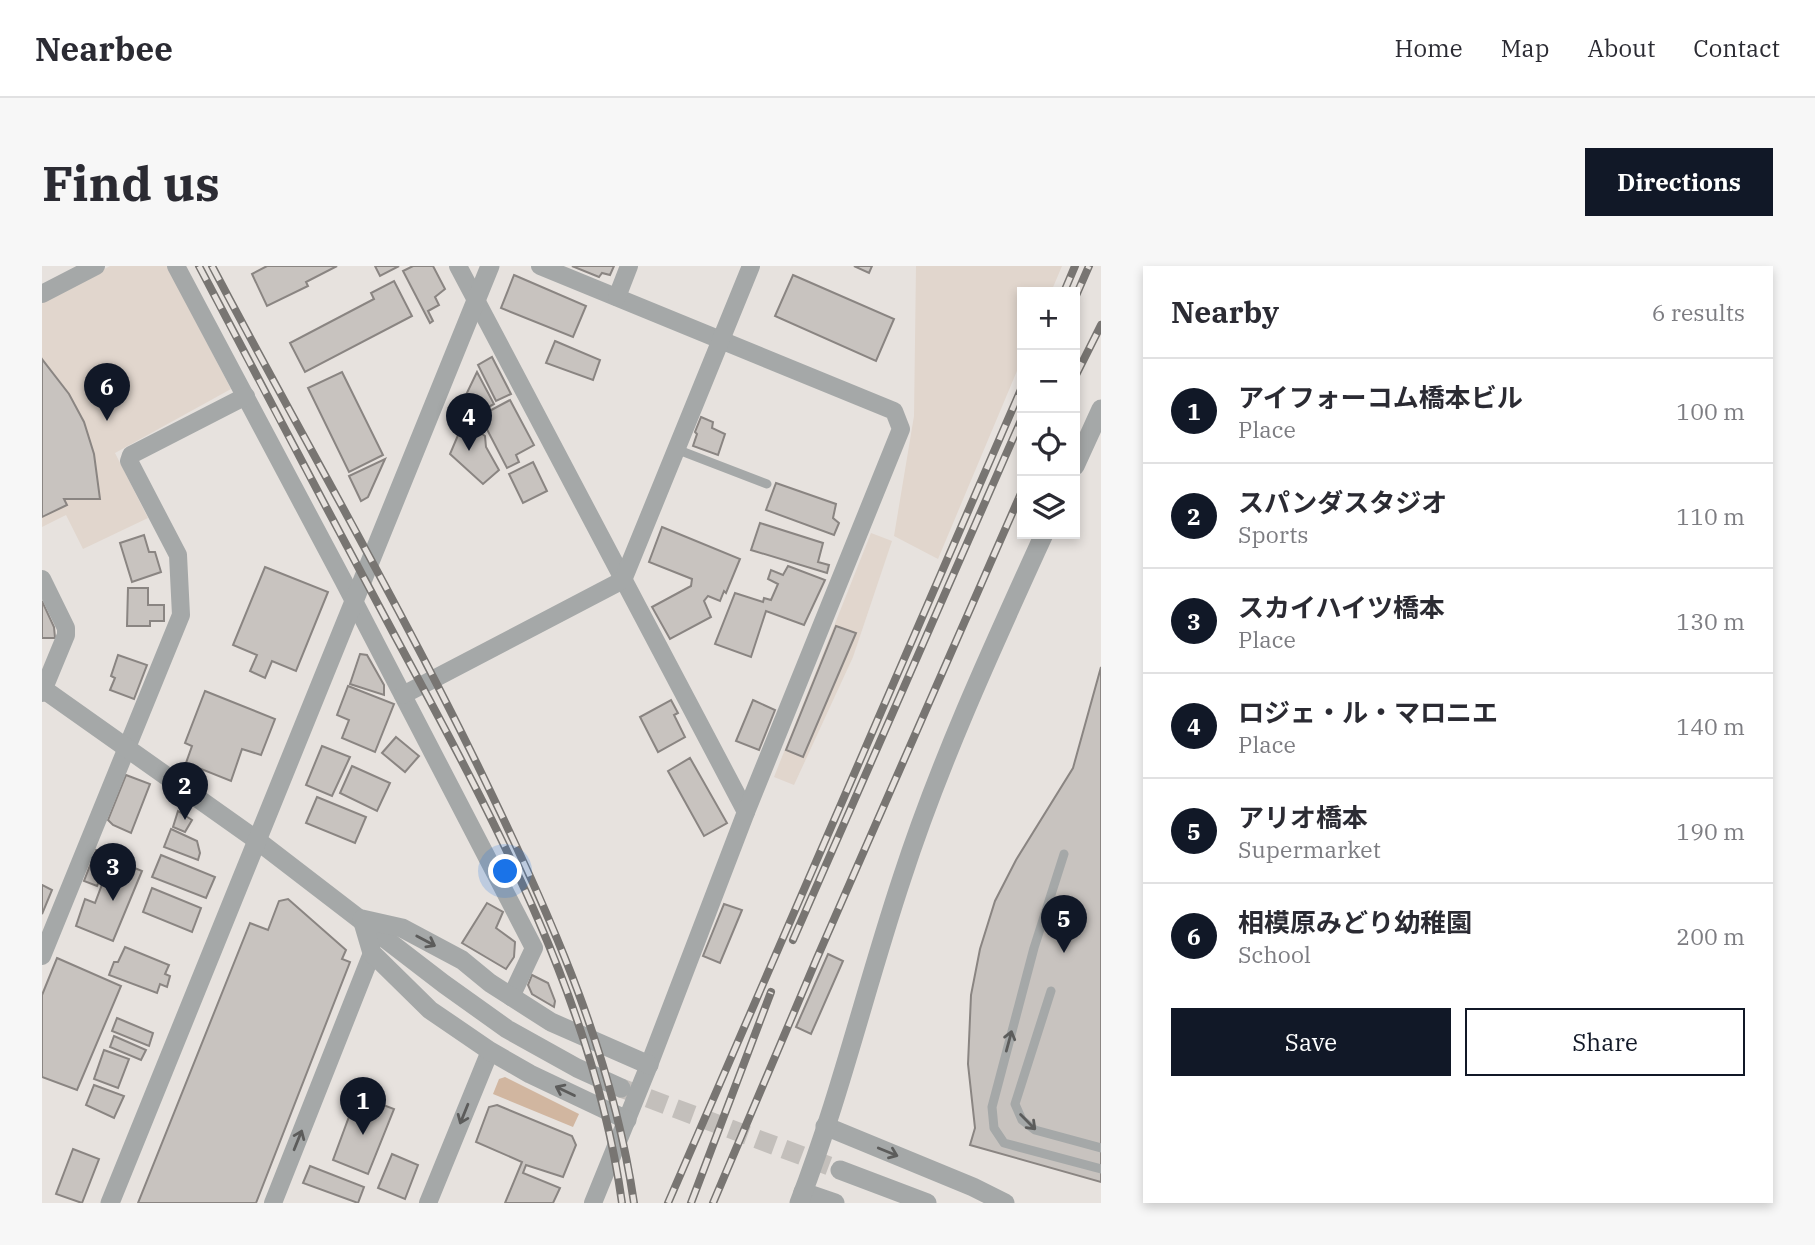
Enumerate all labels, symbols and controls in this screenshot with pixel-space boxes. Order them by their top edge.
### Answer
text: Nearbee [35,27,173,70]
text: Home [1395,32,1463,64]
text: Map [1501,32,1549,64]
text: About [1587,32,1655,64]
text: Contact [1693,32,1780,64]
button: Directions [1585,148,1773,216]
text: Find us [42,151,220,214]
map controls [1017,287,1080,539]
button: + [1017,287,1080,350]
text: Nearby [1171,292,1279,331]
text: 6 results [1652,297,1745,327]
button: − [1017,350,1080,413]
pin: 6 [84,363,130,421]
text: アイフォーコム橋本ビル [1238,380,1523,414]
pin: 4 [446,393,492,451]
text: 1 [1187,396,1201,426]
text: 100 m [1676,396,1745,426]
button: locate [1017,413,1080,476]
text: Place [1238,414,1296,444]
button: layers [1017,476,1080,539]
text: スパンダスタジオ [1238,485,1447,519]
text: 2 [1187,501,1201,531]
text: 110 m [1676,501,1745,531]
text: Sports [1238,519,1308,549]
text: スカイハイツ橋本 [1238,590,1445,624]
text: 3 [1187,606,1201,636]
text: 130 m [1676,606,1745,636]
text: Place [1238,624,1296,654]
text: ロジェ・ル・マロニエ [1238,695,1498,729]
text: 4 [1187,711,1201,741]
text: 140 m [1676,711,1745,741]
text: Place [1238,729,1296,759]
pin: 2 [162,762,208,820]
text: アリオ橋本 [1238,800,1368,834]
text: 5 [1187,816,1201,846]
text: 190 m [1676,816,1745,846]
text: Supermarket [1238,834,1381,864]
pin: 3 [90,843,136,901]
your location [488,854,522,888]
pin: 5 [1041,895,1087,953]
text: 相模原みどり幼稚園 [1238,905,1472,939]
text: 6 [1187,921,1201,951]
text: 200 m [1676,921,1745,951]
one-way arrow [415,934,436,948]
text: School [1238,939,1311,969]
button: Save [1171,1008,1451,1076]
button: Share [1465,1008,1745,1076]
one-way arrow [1003,1030,1016,1053]
pin: 1 [340,1077,386,1135]
one-way arrow [555,1084,576,1097]
one-way arrow [457,1102,470,1124]
one-way arrow [1019,1114,1036,1131]
one-way arrow [293,1129,306,1151]
one-way arrow [877,1147,899,1160]

